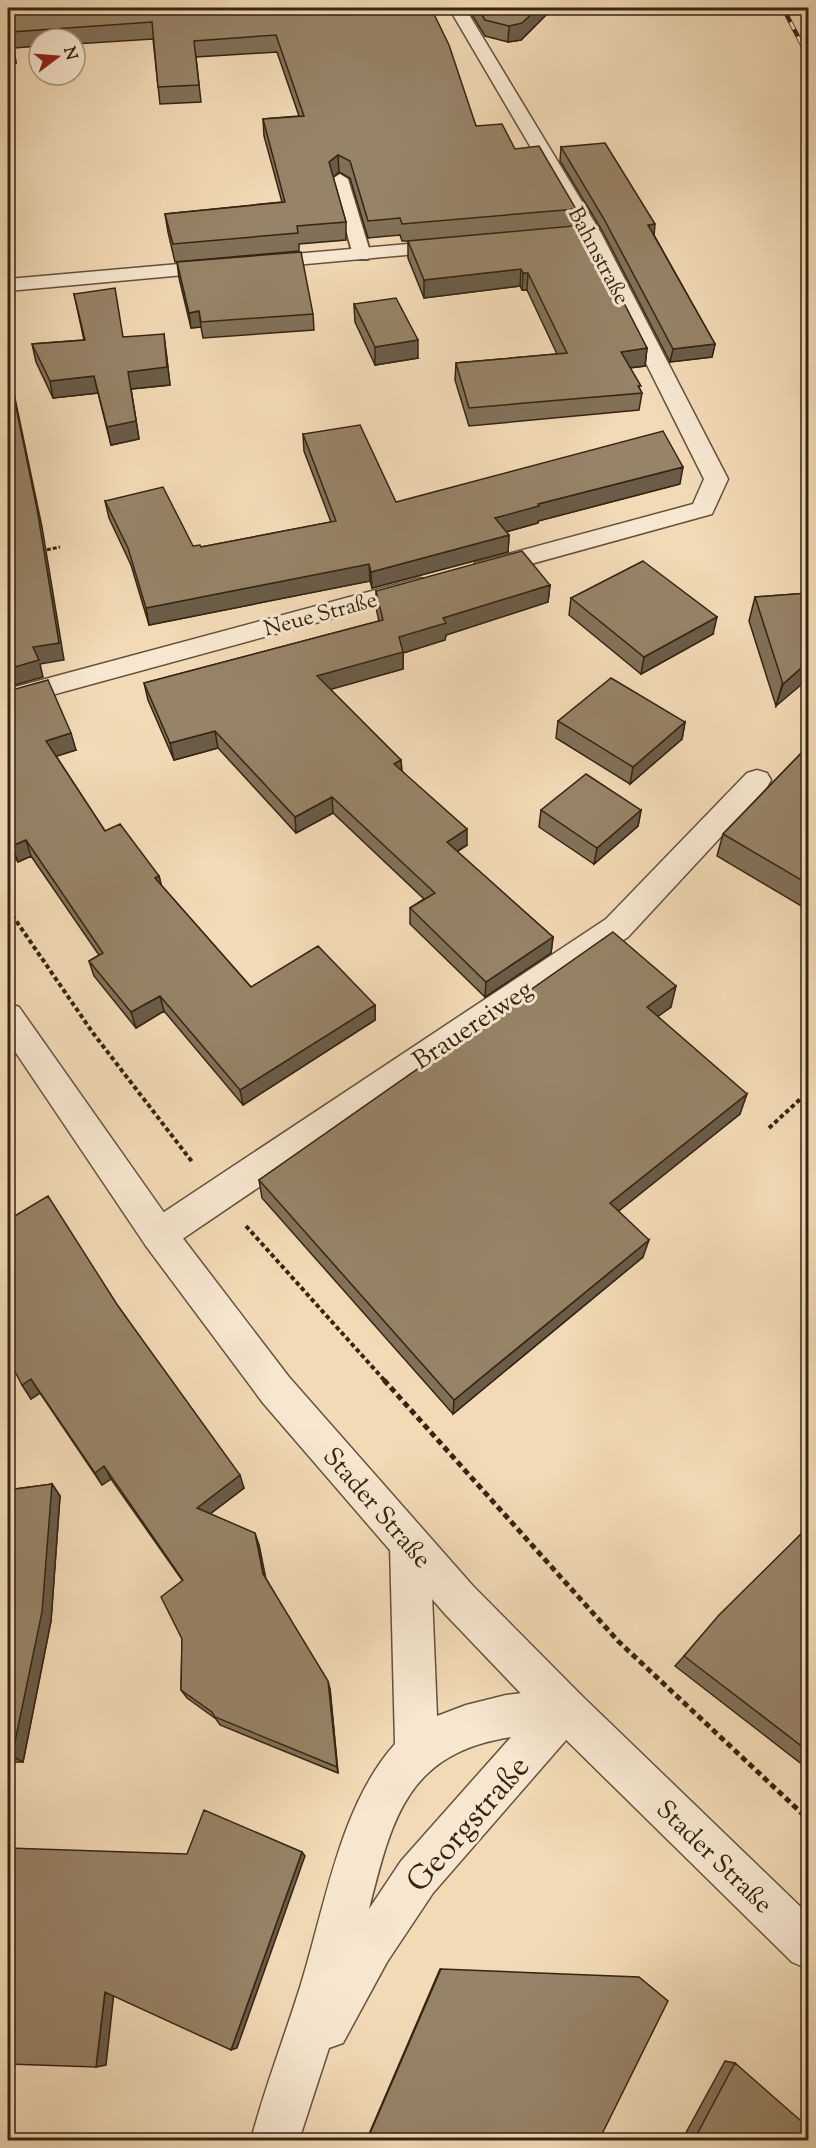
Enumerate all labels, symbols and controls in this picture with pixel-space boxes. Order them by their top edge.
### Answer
north arrow [27,27,87,87]
text: N [56,44,82,63]
street label: Bahnstraße [558,202,636,311]
street label: Neue Straße [261,585,381,646]
street label: Brauereiweg [406,972,541,1080]
street label: Stader Straße [313,1440,439,1577]
street label: Georgstraße [397,1746,542,1904]
street label: Stader Straße [647,1792,780,1923]

